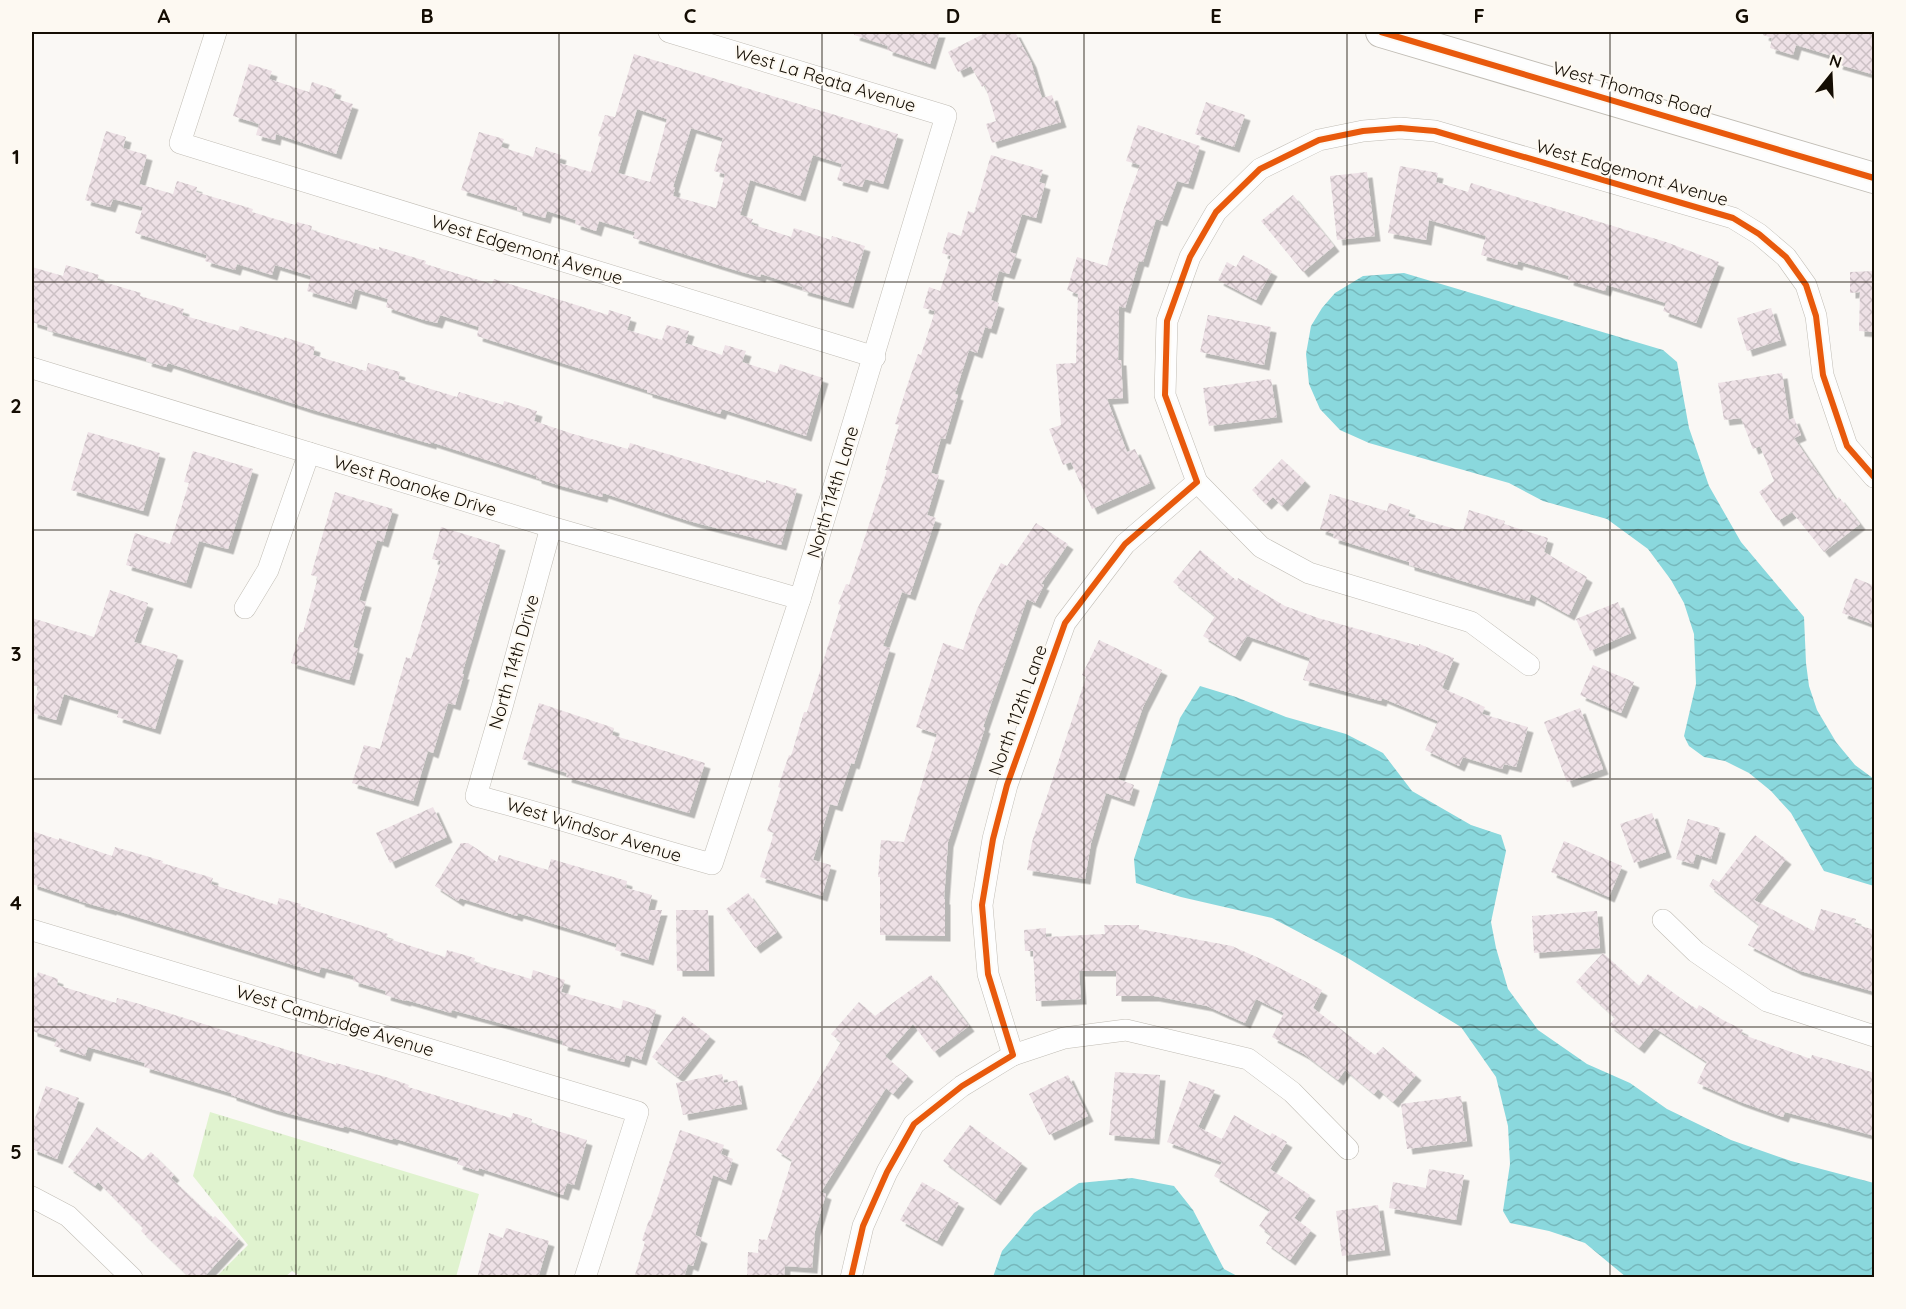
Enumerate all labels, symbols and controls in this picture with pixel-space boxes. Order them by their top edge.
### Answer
text: A [158,3,171,28]
text: B [420,3,434,28]
text: C [684,3,697,28]
text: D [946,3,960,28]
text: E [1210,3,1222,28]
text: F [1473,3,1485,28]
text: G [1735,3,1749,28]
street label: West La Reata Avenue [732,40,919,117]
north arrow [1801,45,1861,105]
text: N [1827,49,1844,72]
street label: West Thomas Road [1550,56,1714,123]
street label: West Edgemont Avenue [1533,134,1731,211]
text: 1 [12,144,20,169]
street label: West Edgemont Avenue [429,209,626,290]
text: 2 [10,393,22,418]
street label: North 114th Lane [801,423,864,561]
street label: West Roanoke Drive [331,450,500,521]
street label: North 114th Drive [483,592,544,732]
text: 3 [11,641,21,666]
street label: North 112th Lane [983,641,1052,778]
street label: West Windsor Avenue [504,792,685,867]
text: 4 [10,890,22,915]
street label: West Cambridge Avenue [233,979,437,1062]
text: 5 [10,1139,22,1164]

